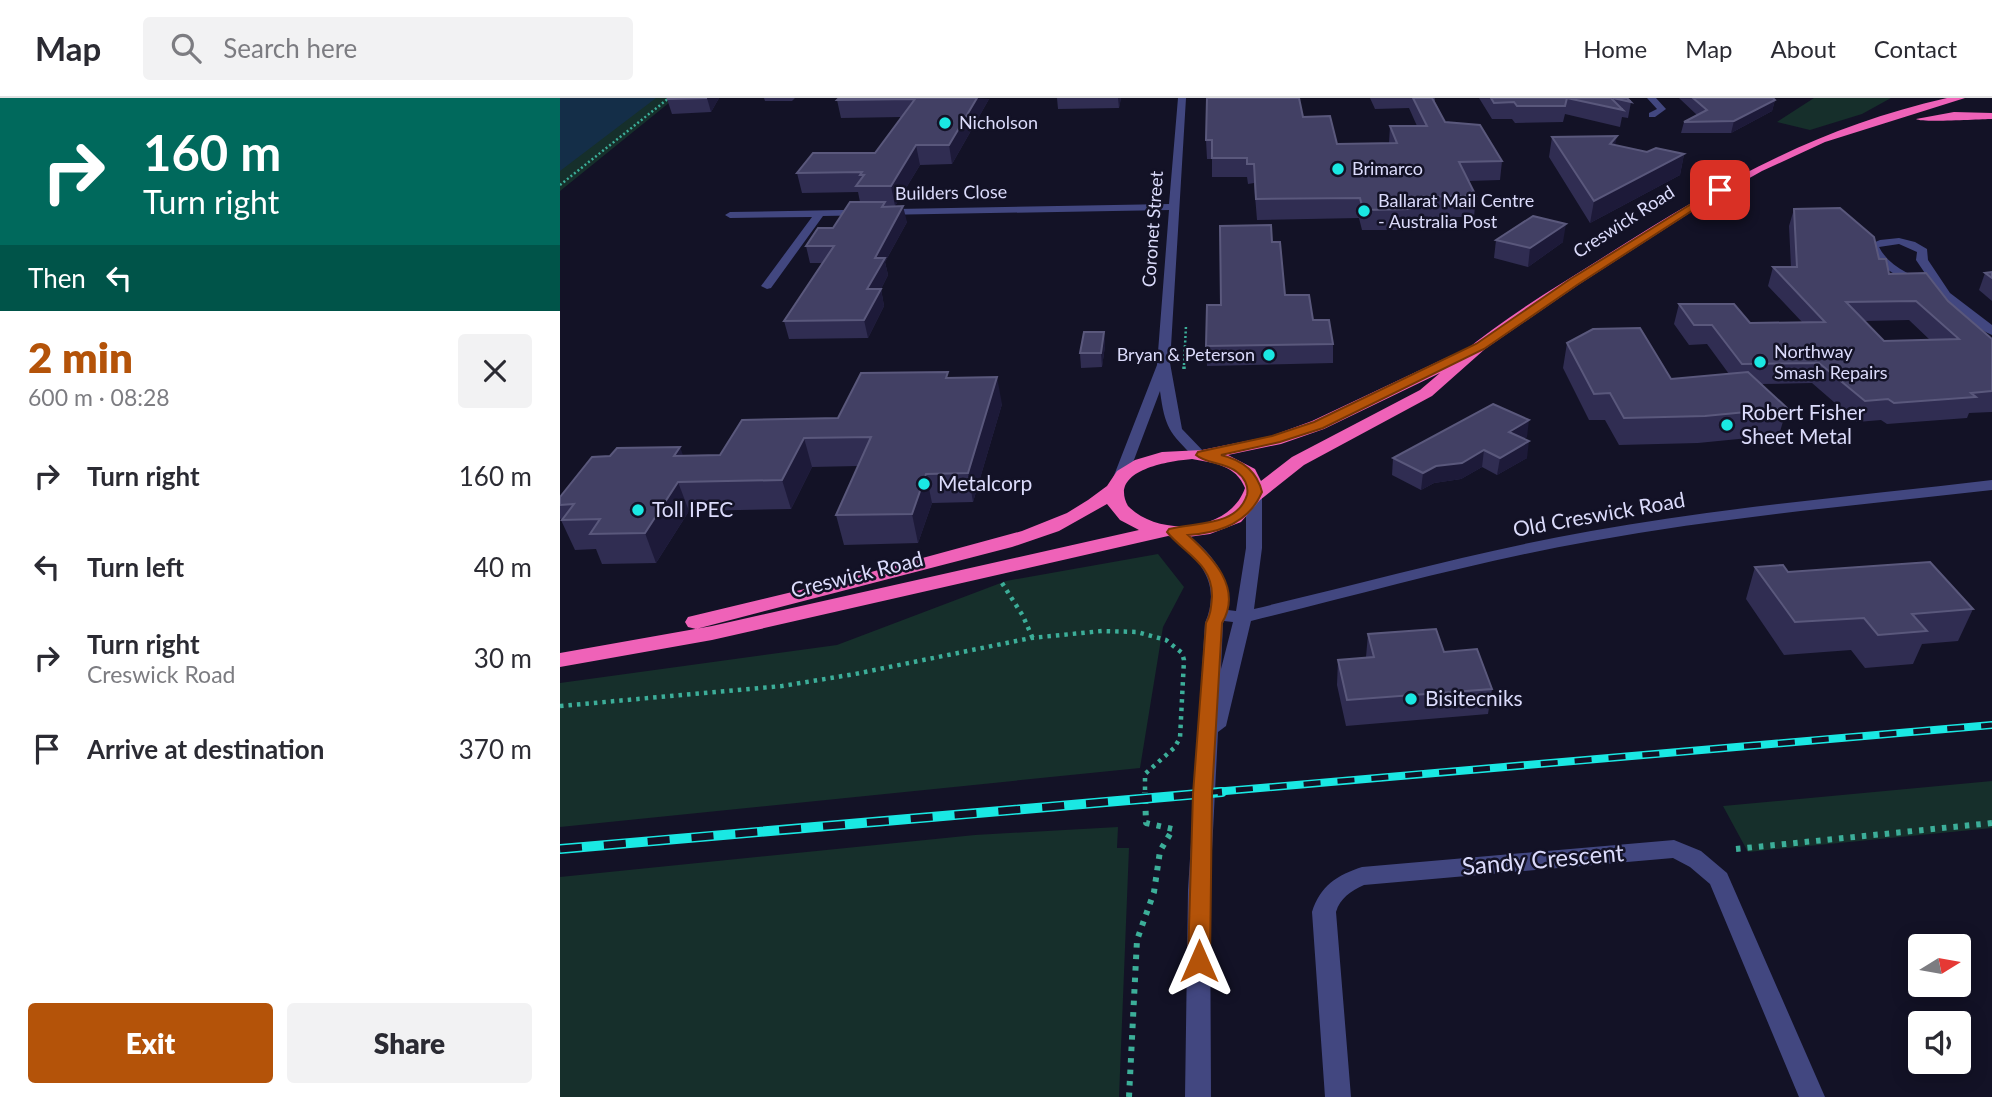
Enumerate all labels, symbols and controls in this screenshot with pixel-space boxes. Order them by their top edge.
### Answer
search box [143,17,633,80]
text: Map [35,28,101,68]
icon: search [167,29,205,67]
text: Search here [223,32,357,64]
text: Home [1583,34,1647,63]
text: Map [1685,34,1733,63]
text: About [1771,34,1836,63]
text: Contact [1874,34,1957,63]
place label: Nicholson [959,111,1038,133]
marker: Nicholson [937,115,953,131]
text: 160 m [143,123,281,181]
icon: right [28,126,119,217]
place label: Brimarco [1352,157,1423,179]
pin [1690,160,1750,220]
marker: Brimarco [1330,161,1346,177]
street label: Coronet Street [1137,170,1167,288]
icon: arrive [1701,171,1739,209]
street label: Builders Close [895,180,1007,204]
street label: Creswick Road [1569,180,1678,262]
text: Turn right [143,182,279,221]
place label: Ballarat Mail Centre - Australia Post [1378,189,1534,232]
marker: Ballarat Mail Centre - Australia Post [1356,203,1372,219]
icon: left [100,259,138,297]
text: Then [28,262,86,294]
text: 2 min [28,332,133,382]
button: close [458,334,532,408]
place label: Northway Smash Repairs [1774,340,1888,383]
place label: Bryan & Peterson [1117,343,1255,365]
marker: Bryan & Peterson [1261,347,1277,363]
marker: Northway Smash Repairs [1752,354,1768,370]
text: 600 m · 08:28 [28,383,170,411]
place label: Robert Fisher Sheet Metal [1741,399,1866,448]
marker: Robert Fisher Sheet Metal [1719,417,1735,433]
icon: right [28,457,66,495]
text: Turn right [87,460,200,492]
text: 160 m [459,460,532,492]
place label: Metalcorp [938,470,1032,495]
marker: Metalcorp [916,476,932,492]
street label: Old Creswick Road [1511,486,1687,541]
place label: Toll IPEC [652,496,733,521]
marker: Toll IPEC [630,502,646,518]
street label: Creswick Road [788,545,925,602]
icon: left [28,548,66,586]
text: Turn left [87,551,184,583]
text: 40 m [474,551,532,583]
text: Turn right [87,628,200,660]
icon: right [28,639,66,677]
text: 30 m [474,642,532,674]
text: Creswick Road [87,660,235,688]
place label: Bisitecniks [1425,685,1523,710]
marker: Bisitecniks [1403,691,1419,707]
icon: arrive [28,730,66,768]
text: Arrive at destination [87,733,324,765]
text: 370 m [459,733,532,765]
street label: Sandy Crescent [1461,837,1625,880]
position arrow [1162,924,1236,998]
north arrow [1908,934,1970,998]
map controls [1908,934,1971,1074]
button: Exit [28,1003,273,1083]
button: Share [287,1003,532,1083]
button: sound [1908,1011,1971,1074]

